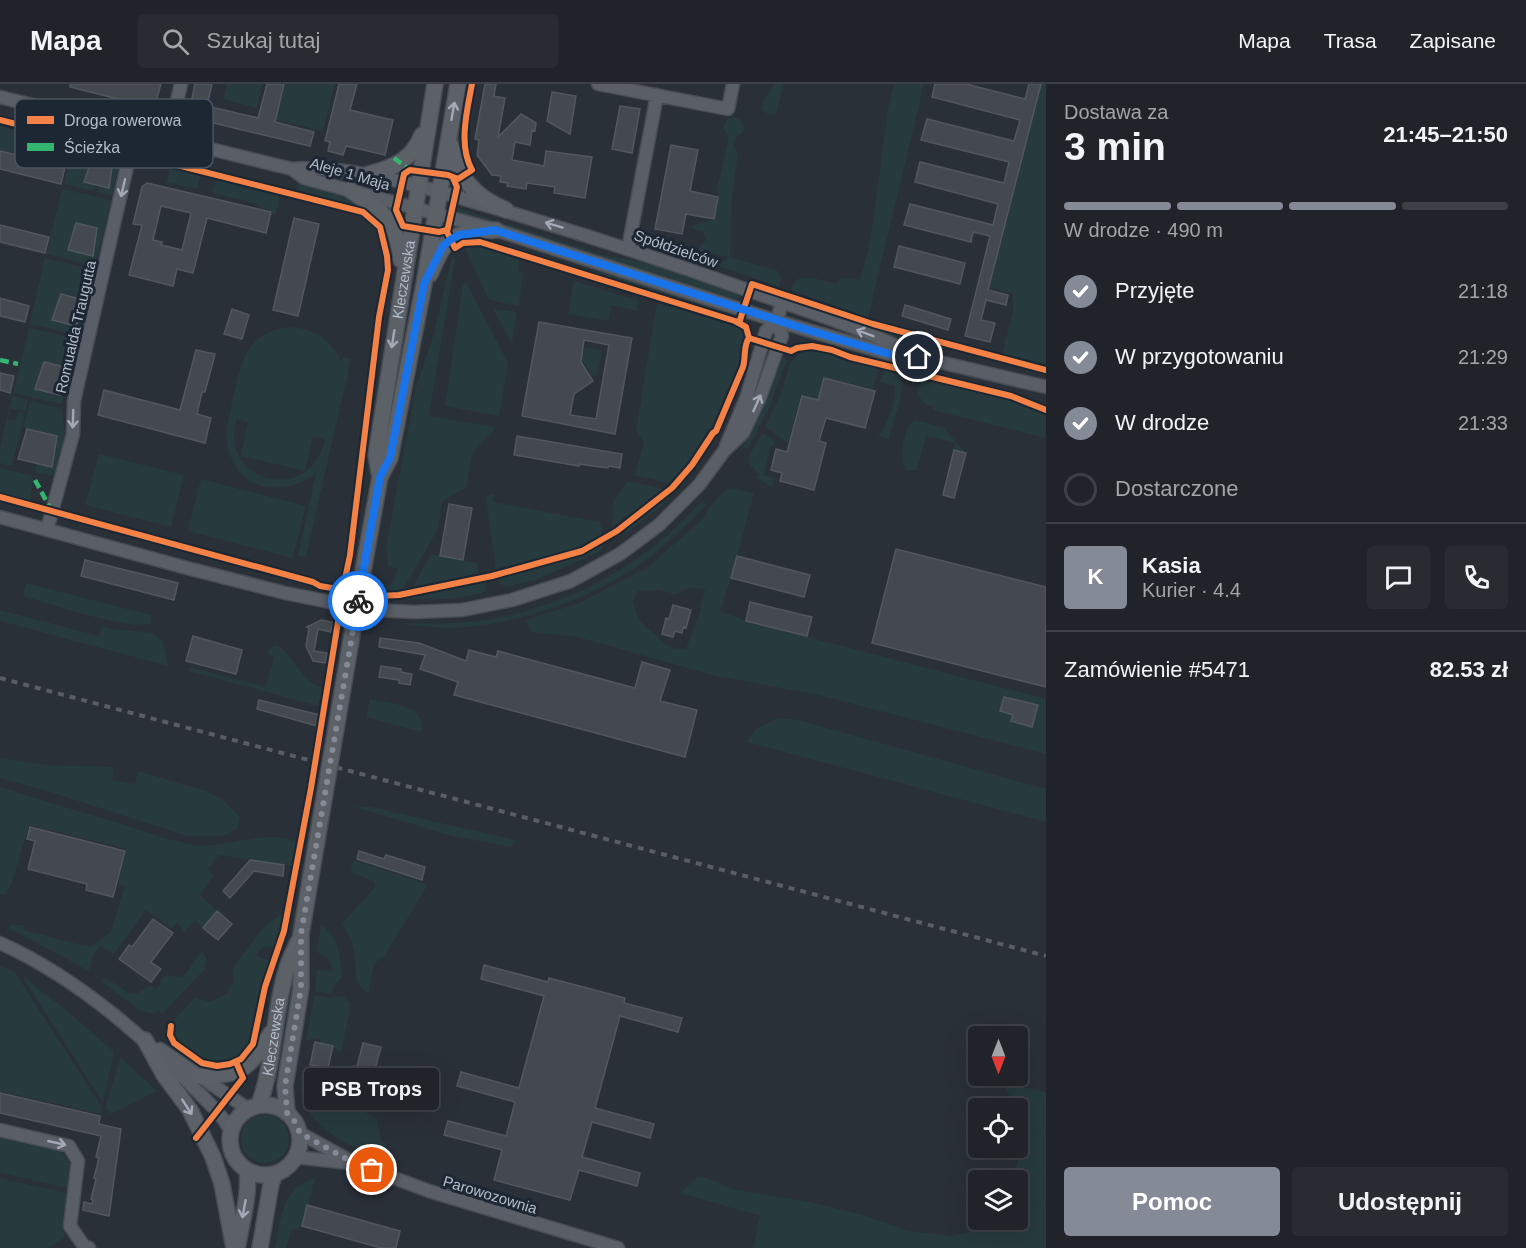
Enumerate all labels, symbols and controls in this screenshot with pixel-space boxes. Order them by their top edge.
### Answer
search box [138,14,558,68]
text: Mapa [30,25,102,56]
icon: search [159,25,192,58]
text: Szukaj tutaj [207,28,320,53]
text: Mapa [1238,29,1291,52]
text: Trasa [1324,29,1377,52]
text: Zapisane [1410,29,1496,52]
legend [15,99,213,168]
text: Dostawa za [1064,101,1169,123]
one-way arrow [448,102,459,121]
text: Droga rowerowa [64,112,181,129]
text: 21:45–21:50 [1383,122,1508,147]
text: 3 min [1064,125,1166,168]
text: Ścieżka [64,138,120,156]
street label: Aleje 1 Maja [308,154,393,193]
one-way arrow [117,178,128,197]
one-way arrow [545,219,564,230]
text: W drodze · 490 m [1064,219,1223,241]
street label: Spółdzielców [632,226,720,271]
street label: Kleczewska [389,238,418,320]
street label: Romualda Traugutta [52,258,99,395]
icon: check [1064,275,1097,308]
text: Przyjęte [1115,278,1194,303]
text: 21:18 [1458,280,1508,302]
one-way arrow [856,327,875,338]
one-way arrow [387,329,398,349]
pin [892,331,943,382]
icon: home [901,340,934,373]
icon: check [1064,341,1097,374]
text: W przygotowaniu [1115,344,1284,369]
text: 21:29 [1458,346,1508,368]
one-way arrow [752,395,764,413]
icon: check [1064,407,1097,440]
one-way arrow [68,409,79,429]
text: W drodze [1115,410,1209,435]
text: 21:33 [1458,412,1508,434]
text: Dostarczone [1115,476,1239,501]
button: chat [1367,546,1430,609]
button: phone [1445,546,1508,609]
text: Kasia [1142,553,1201,578]
text: K [1088,564,1103,589]
courier [328,571,388,631]
text: Kurier · 4.4 [1142,579,1241,601]
icon: bike [342,585,375,618]
text: Zamówienie #5471 [1064,657,1250,682]
text: 82.53 zł [1430,657,1508,682]
street label: Kleczewska [258,995,288,1077]
north arrow [968,1026,1028,1086]
map controls [968,1026,1028,1230]
callout: PSB Trops [304,1068,440,1110]
text: PSB Trops [321,1078,422,1100]
one-way arrow [181,1098,194,1115]
button: locate [968,1098,1028,1158]
one-way arrow [47,1138,66,1149]
pin [346,1144,397,1195]
icon: bag [355,1153,388,1186]
button: Pomoc [1064,1167,1280,1236]
button: Udostępnij [1292,1167,1508,1236]
button: layers [968,1170,1028,1230]
street label: Parowozownia [441,1172,540,1217]
one-way arrow [238,1199,249,1219]

